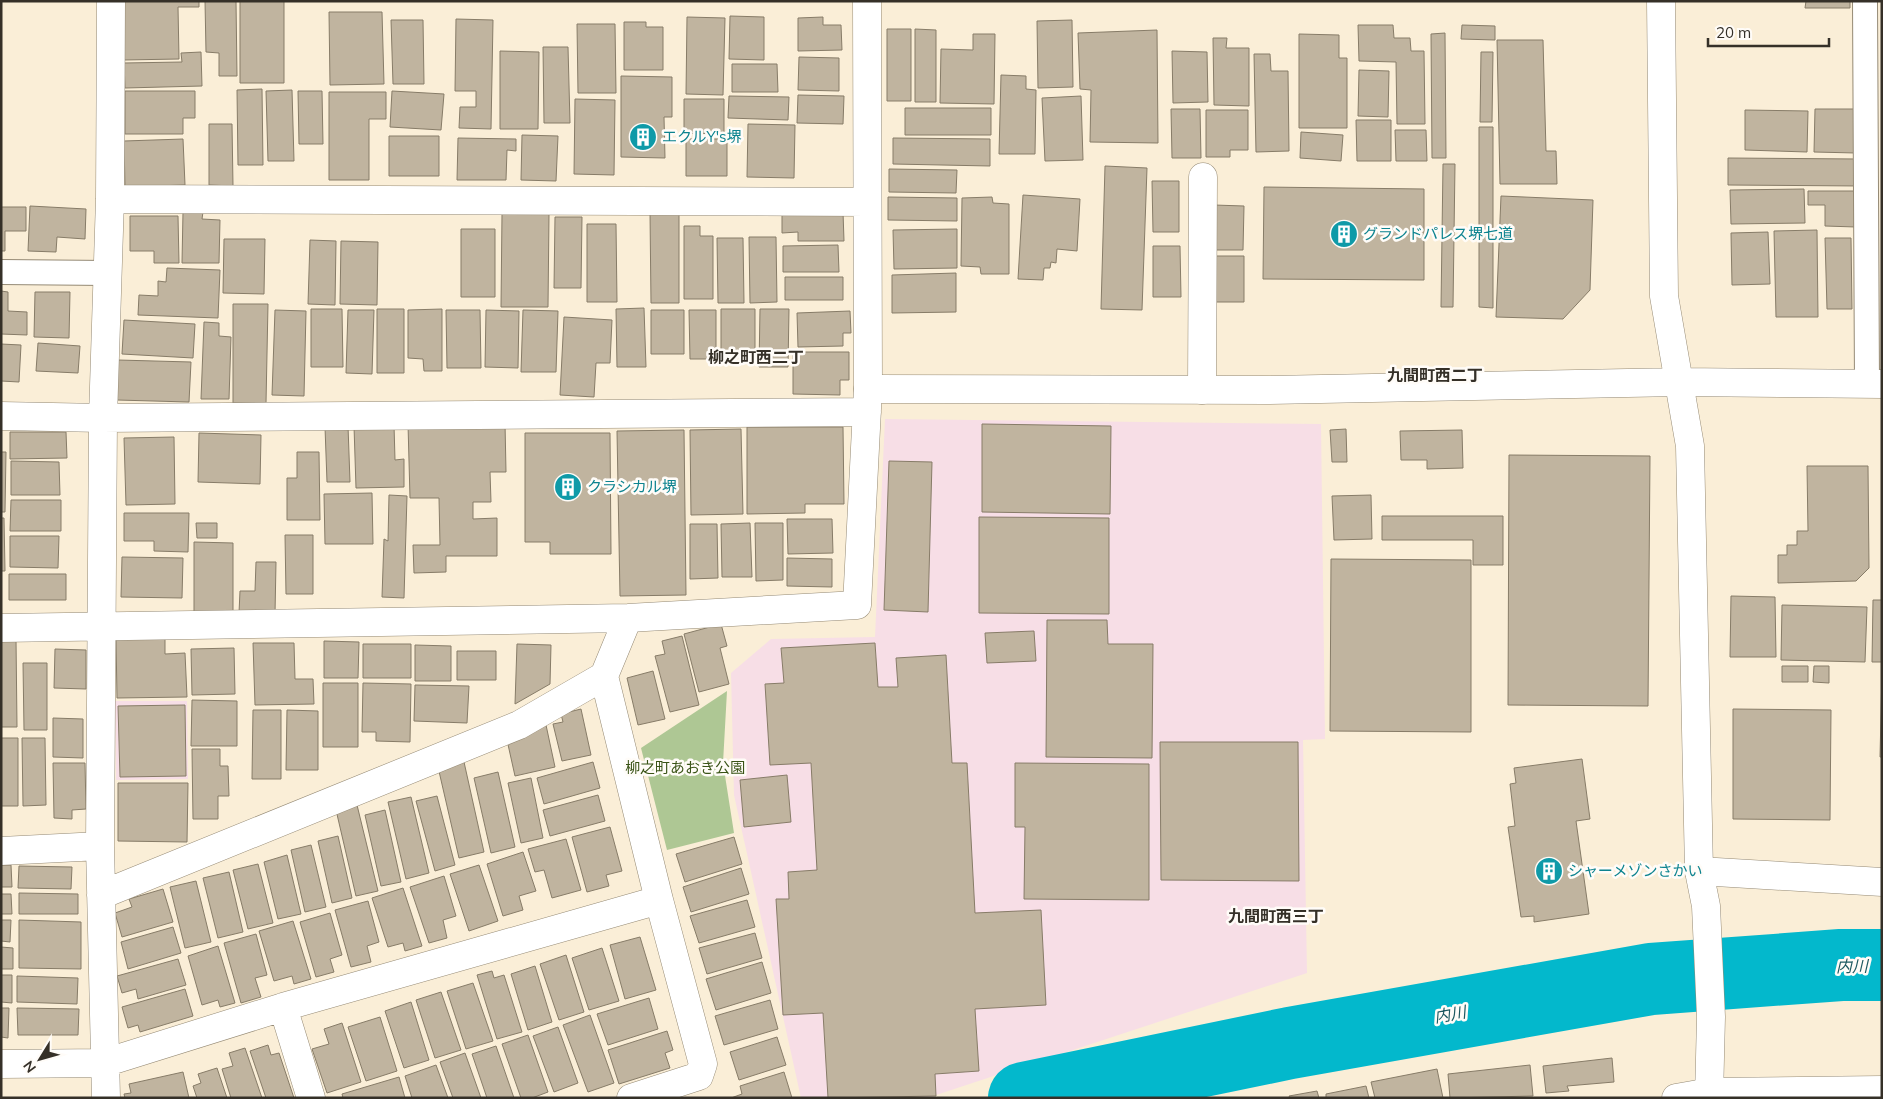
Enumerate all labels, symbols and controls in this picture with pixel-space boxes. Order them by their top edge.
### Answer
scale bar [1708,15,1829,47]
text: 20 m [1716,23,1751,42]
building icon: エクルY's堺 [628,122,658,152]
place label: エクルY's堺 [662,127,741,146]
building icon: グランドパレス堺七道 [1329,219,1359,249]
place label: グランドパレス堺七道 [1363,224,1513,243]
district label: 柳之町西二丁 [708,347,804,367]
district label: 九間町西二丁 [1387,365,1483,385]
building icon: クラシカル堺 [553,472,583,502]
place label: クラシカル堺 [587,477,677,496]
park label: 柳之町あおき公園 [625,758,745,777]
building icon: シャーメゾンさかい [1534,856,1564,886]
place label: シャーメゾンさかい [1568,861,1702,880]
district label: 九間町西三丁 [1228,906,1324,926]
water label: 内川 [1836,956,1870,976]
water label: 内川 [1432,1001,1469,1027]
north arrow [15,1034,65,1084]
text: N [19,1057,40,1076]

